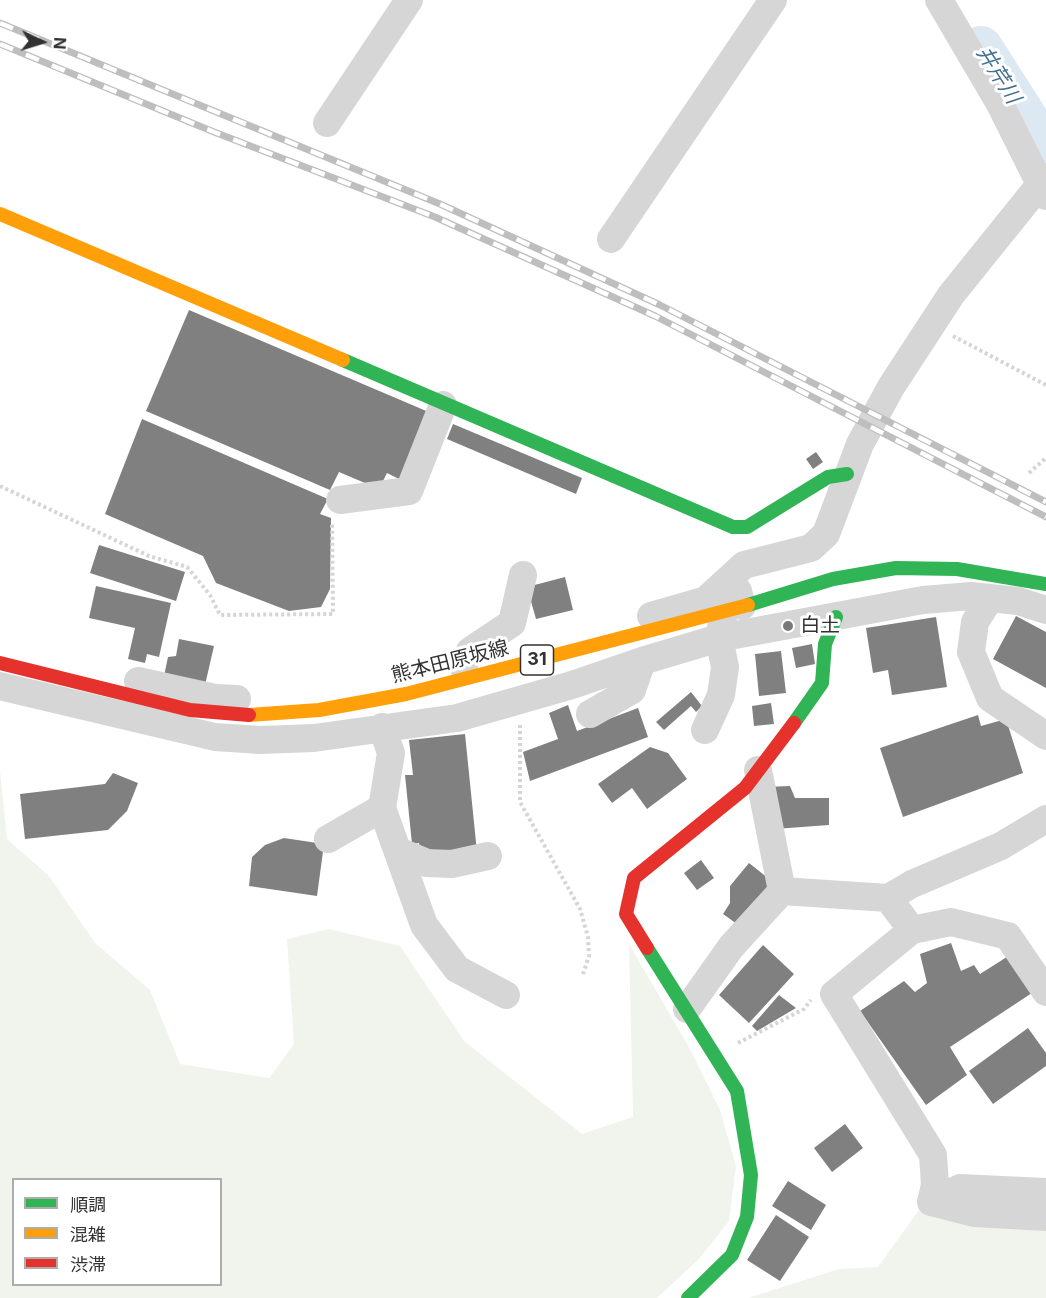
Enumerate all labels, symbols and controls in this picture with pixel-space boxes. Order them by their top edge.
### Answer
north arrow [12,12,72,72]
text: N [50,36,70,50]
water label: 井芹川 [971,42,1025,108]
place label: 白土 [800,614,840,638]
marker: 白土 [781,619,795,633]
street label: 熊本田原坂線 [389,636,511,688]
road number: 31 [520,645,554,675]
legend [12,1178,222,1286]
text: 順調 [70,1194,106,1215]
text: 混雑 [70,1224,106,1245]
text: 渋滞 [70,1254,106,1275]

